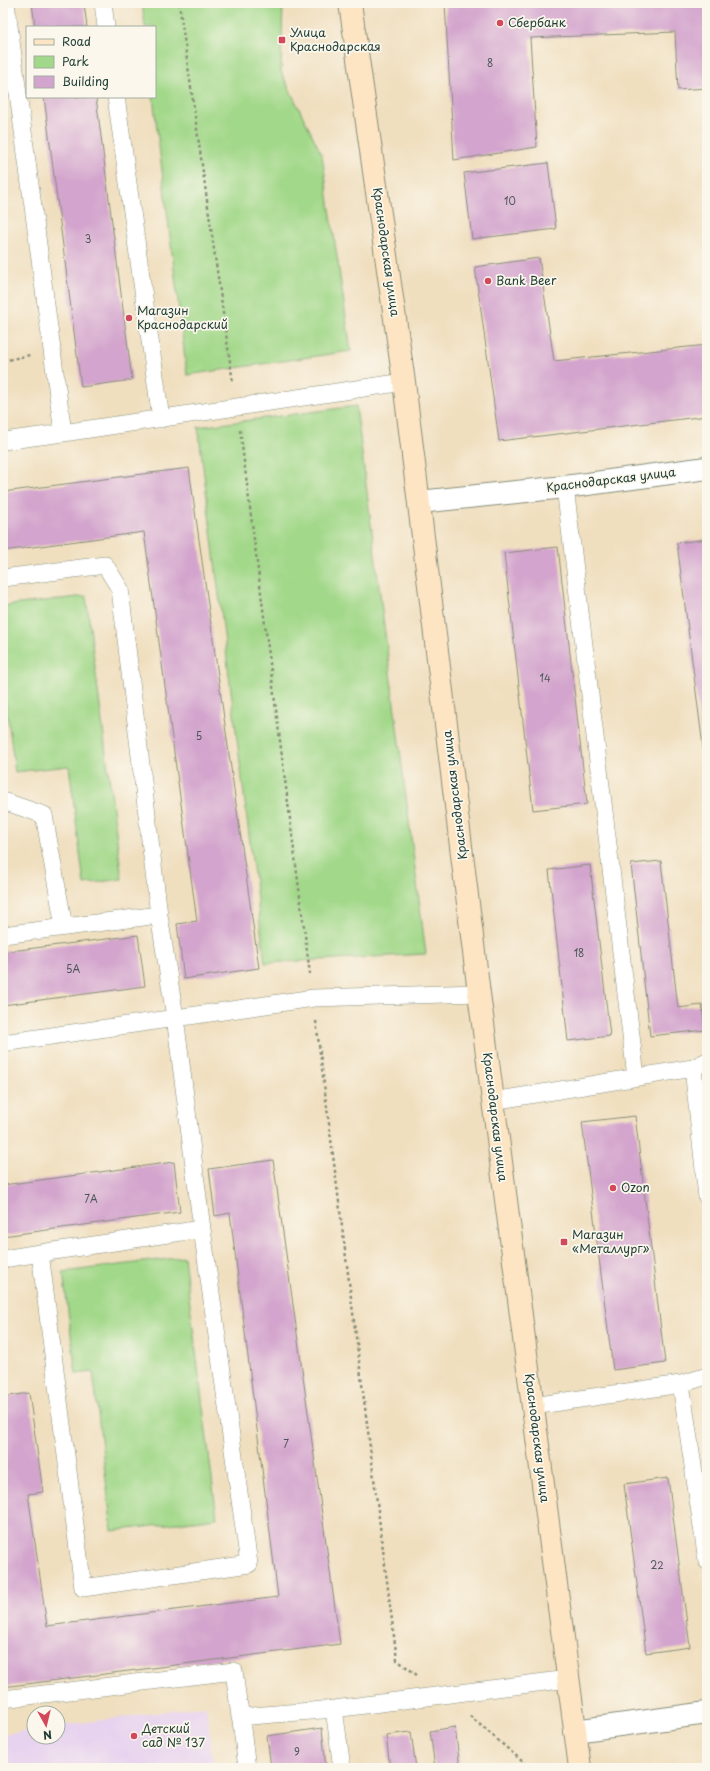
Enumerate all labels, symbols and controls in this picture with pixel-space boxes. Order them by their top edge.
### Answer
place label: Сбербанк [508,13,567,31]
marker: Сбербанк [495,18,505,28]
place label: Улица Краснодарская [290,23,381,55]
legend [26,26,156,98]
text: Road [62,32,91,50]
marker: Улица Краснодарская [277,35,287,45]
text: Park [62,52,89,70]
house number: 8 [487,55,493,70]
text: Building [62,72,109,90]
street label: Краснодарская улица [369,186,405,318]
house number: 10 [504,193,516,208]
house number: 3 [85,231,91,246]
place label: Bank Beer [496,271,557,289]
marker: Bank Beer [483,276,493,286]
place label: Магазин Краснодарский [137,301,228,333]
marker: Магазин Краснодарский [124,313,134,323]
street label: Краснодарская улица [545,462,677,496]
house number: 14 [539,670,551,685]
house number: 5 [196,728,202,743]
street label: Краснодарская улица [437,729,471,861]
house number: 18 [574,945,584,960]
house number: 5А [66,961,80,976]
street label: Краснодарская улица [479,1051,513,1183]
place label: Ozon [621,1178,650,1196]
marker: Ozon [608,1183,618,1193]
house number: 7А [84,1191,98,1206]
place label: Магазин «Металлург» [572,1225,650,1257]
marker: Магазин «Металлург» [559,1237,569,1247]
street label: Краснодарская улица [521,1372,555,1504]
house number: 7 [283,1436,289,1451]
house number: 22 [650,1557,664,1572]
north arrow [26,1705,66,1745]
place label: Детский сад № 137 [141,1719,205,1751]
text: N [42,1726,53,1744]
marker: Детский сад № 137 [129,1731,139,1741]
house number: 9 [294,1744,300,1759]

